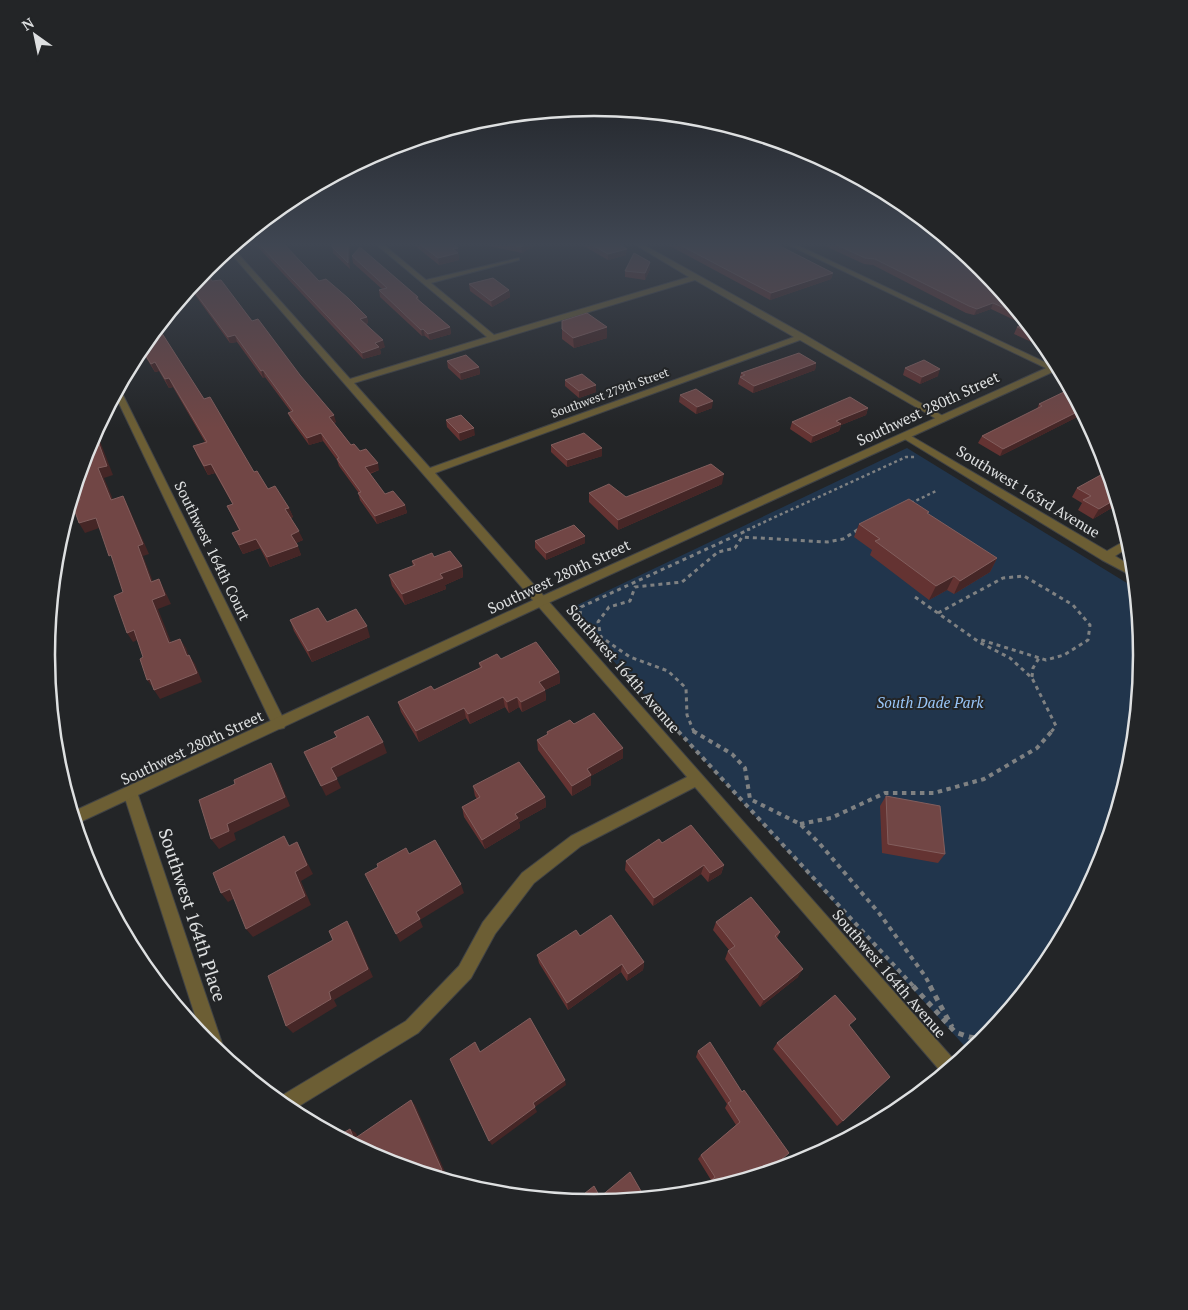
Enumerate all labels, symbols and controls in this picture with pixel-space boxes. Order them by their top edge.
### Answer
north arrow [10,10,60,60]
text: N [18,13,38,35]
street label: Southwest 279th Street [549,364,671,421]
street label: Southwest 280th Street [853,366,1003,450]
street label: Southwest 163rd Avenue [953,440,1104,542]
street label: Southwest 164th Court [170,477,256,624]
street label: Southwest 280th Street [484,534,634,618]
street label: Southwest 164th Avenue [562,600,685,737]
park label: South Dade Park [876,692,984,712]
street label: Southwest 280th Street [117,705,267,789]
street label: Southwest 164th Place [154,825,232,1004]
street label: Southwest 164th Avenue [828,905,951,1042]

